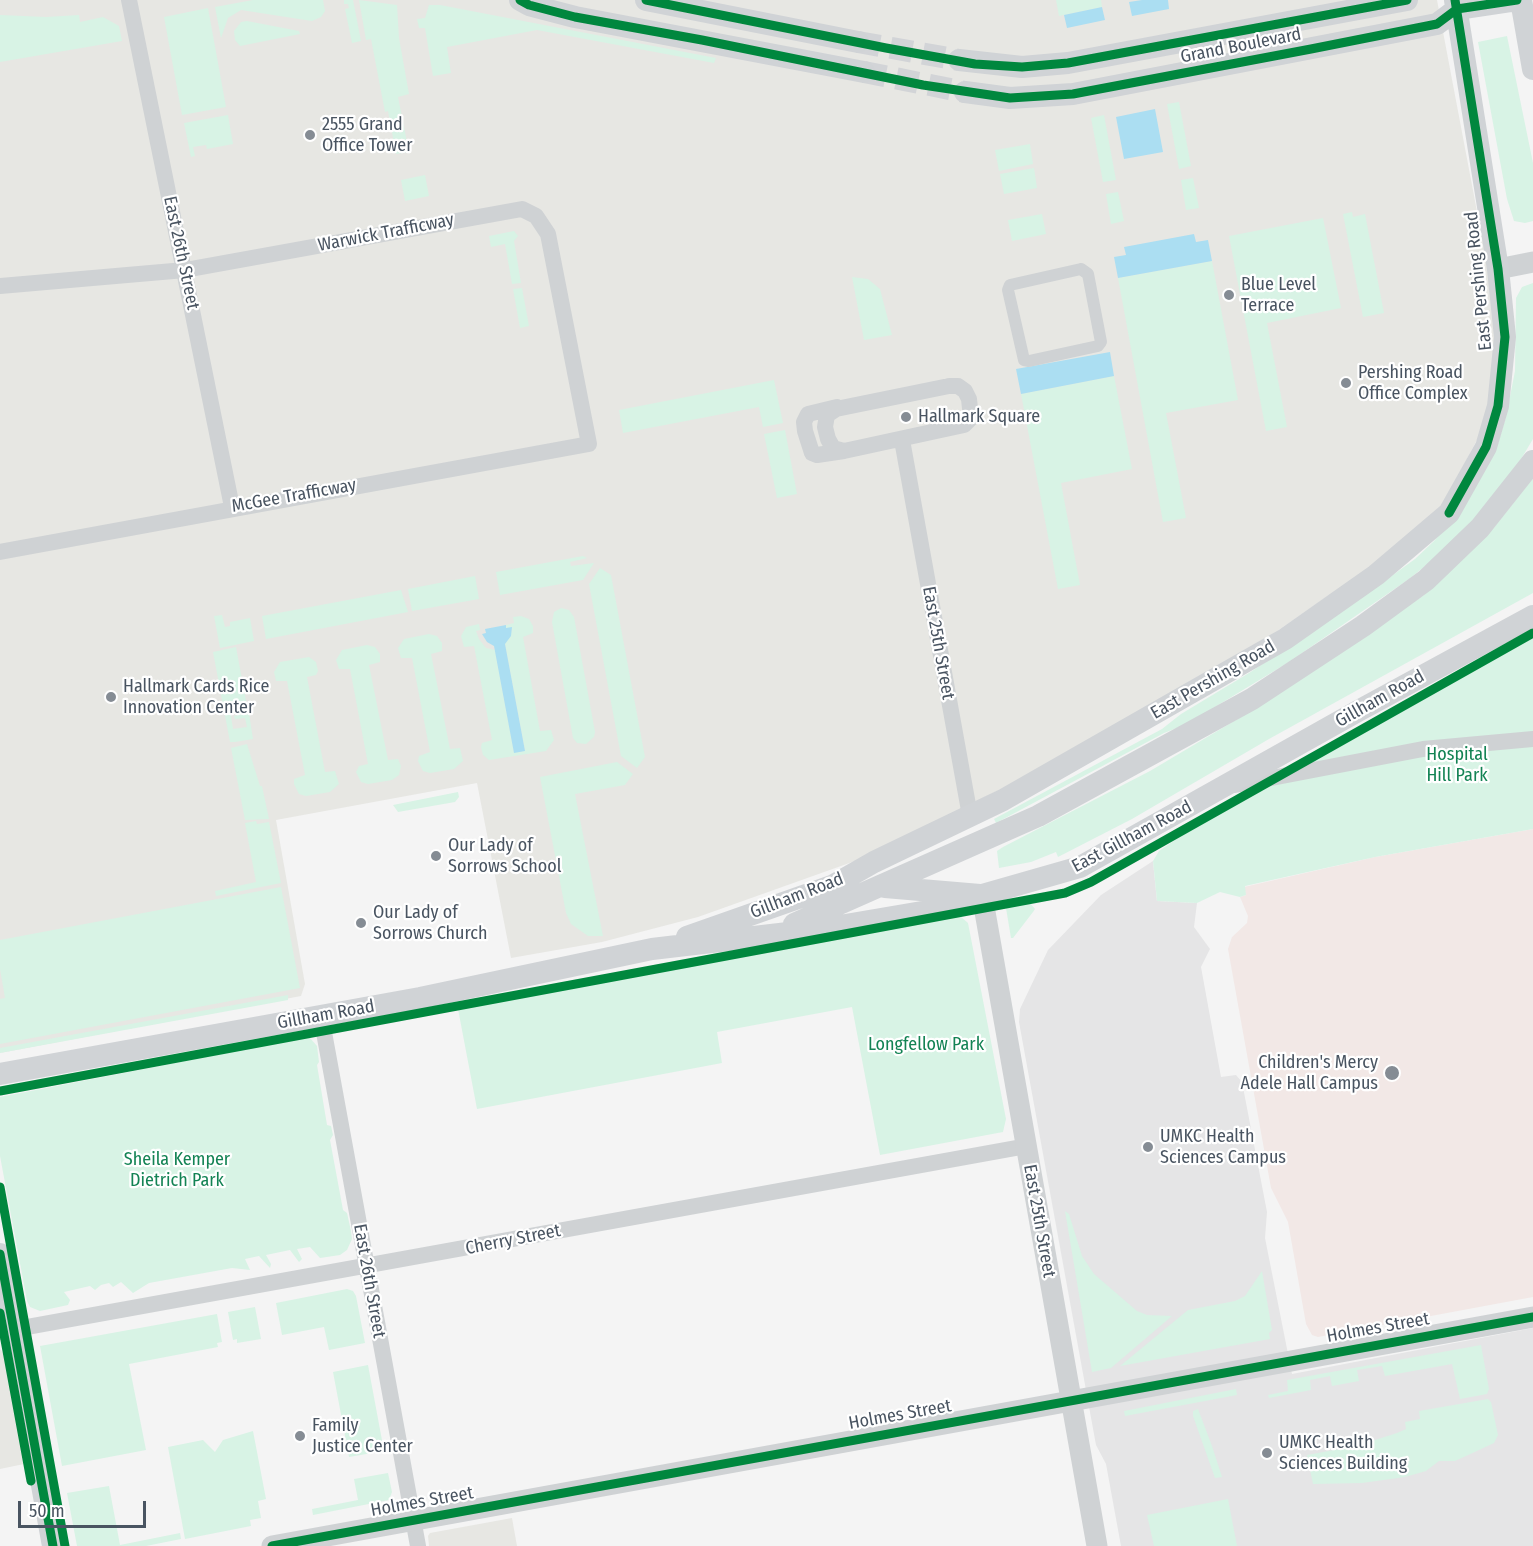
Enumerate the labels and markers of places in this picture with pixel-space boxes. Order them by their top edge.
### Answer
place label: 2555 Grand Office Tower [322,114,412,156]
marker: 2555 Grand Office Tower [303,128,317,142]
place label: Blue Level Terrace [1241,274,1316,316]
marker: Blue Level Terrace [1222,288,1236,302]
place label: Pershing Road Office Complex [1358,362,1468,404]
marker: Pershing Road Office Complex [1339,376,1353,390]
place label: Hallmark Square [918,406,1040,428]
marker: Hallmark Square [899,410,913,424]
place label: Hallmark Cards Rice Innovation Center [123,676,269,718]
marker: Hallmark Cards Rice Innovation Center [104,690,118,704]
place label: Our Lady of Sorrows School [448,835,561,878]
marker: Our Lady of Sorrows School [429,849,443,863]
place label: Our Lady of Sorrows Church [373,902,487,944]
marker: Our Lady of Sorrows Church [354,916,368,930]
place label: Children's Mercy Adele Hall Campus [1241,1052,1378,1094]
marker: Children's Mercy Adele Hall Campus [1383,1064,1401,1082]
place label: UMKC Health Sciences Campus [1160,1126,1286,1168]
marker: UMKC Health Sciences Campus [1141,1140,1155,1154]
place label: Family Justice Center [312,1415,413,1458]
marker: Family Justice Center [293,1429,307,1443]
place label: UMKC Health Sciences Building [1279,1432,1407,1474]
marker: UMKC Health Sciences Building [1260,1446,1274,1460]

